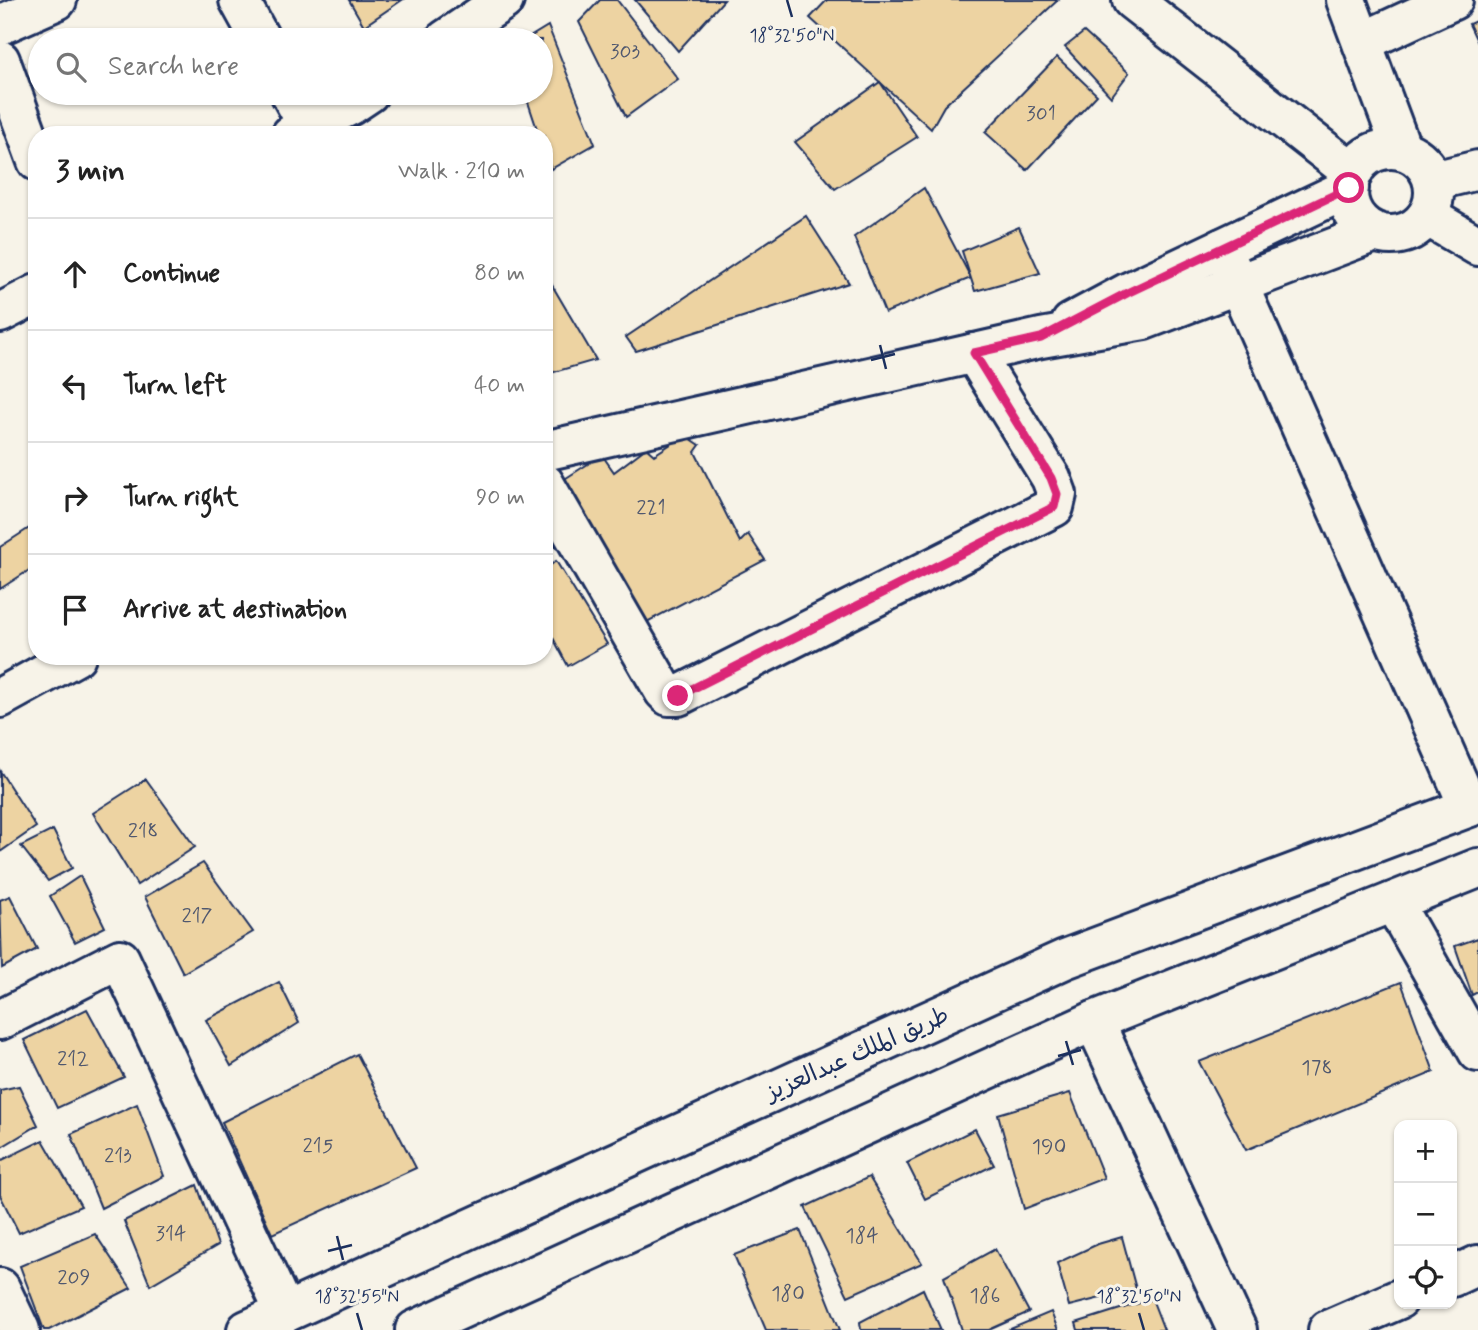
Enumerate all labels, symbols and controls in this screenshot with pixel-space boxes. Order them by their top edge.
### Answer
text: 18°32'50"N [749,24,835,48]
search box [28,28,553,105]
house number: 303 [610,38,640,66]
icon: search [52,48,90,86]
text: Search here [108,50,239,84]
house number: 301 [1026,100,1056,128]
text: 3 min [56,152,125,191]
text: Walk · 210 m [398,157,525,187]
route start [1333,172,1364,203]
icon: ahead [56,255,94,293]
text: Continue [123,257,220,291]
text: 80 m [474,259,525,289]
icon: left [56,367,94,405]
text: Turn left [123,369,227,403]
text: 40 m [474,371,525,401]
icon: right [56,479,94,517]
text: Turn right [123,481,239,515]
text: 90 m [476,483,525,513]
house number: 221 [636,494,666,522]
icon: arrive [56,591,94,629]
text: Arrive at destination [123,593,347,627]
route end [662,680,693,711]
house number: 218 [128,817,158,845]
house number: 217 [181,902,213,930]
street label: طريق الملك عبدالعزيز [759,1000,954,1110]
house number: 212 [57,1045,89,1073]
house number: 178 [1301,1054,1333,1082]
map controls [1394,1120,1457,1309]
button: + [1394,1120,1457,1183]
house number: 215 [303,1132,334,1160]
house number: 190 [1032,1133,1066,1161]
house number: 213 [104,1142,132,1170]
button: − [1394,1183,1457,1246]
house number: 314 [156,1220,186,1248]
house number: 184 [845,1222,879,1250]
button: locate [1394,1246,1457,1309]
house number: 209 [57,1264,91,1292]
house number: 180 [771,1280,805,1308]
house number: 186 [970,1282,1000,1310]
text: 18°32'55"N [315,1285,399,1309]
text: 18°32'50"N [1096,1285,1182,1309]

